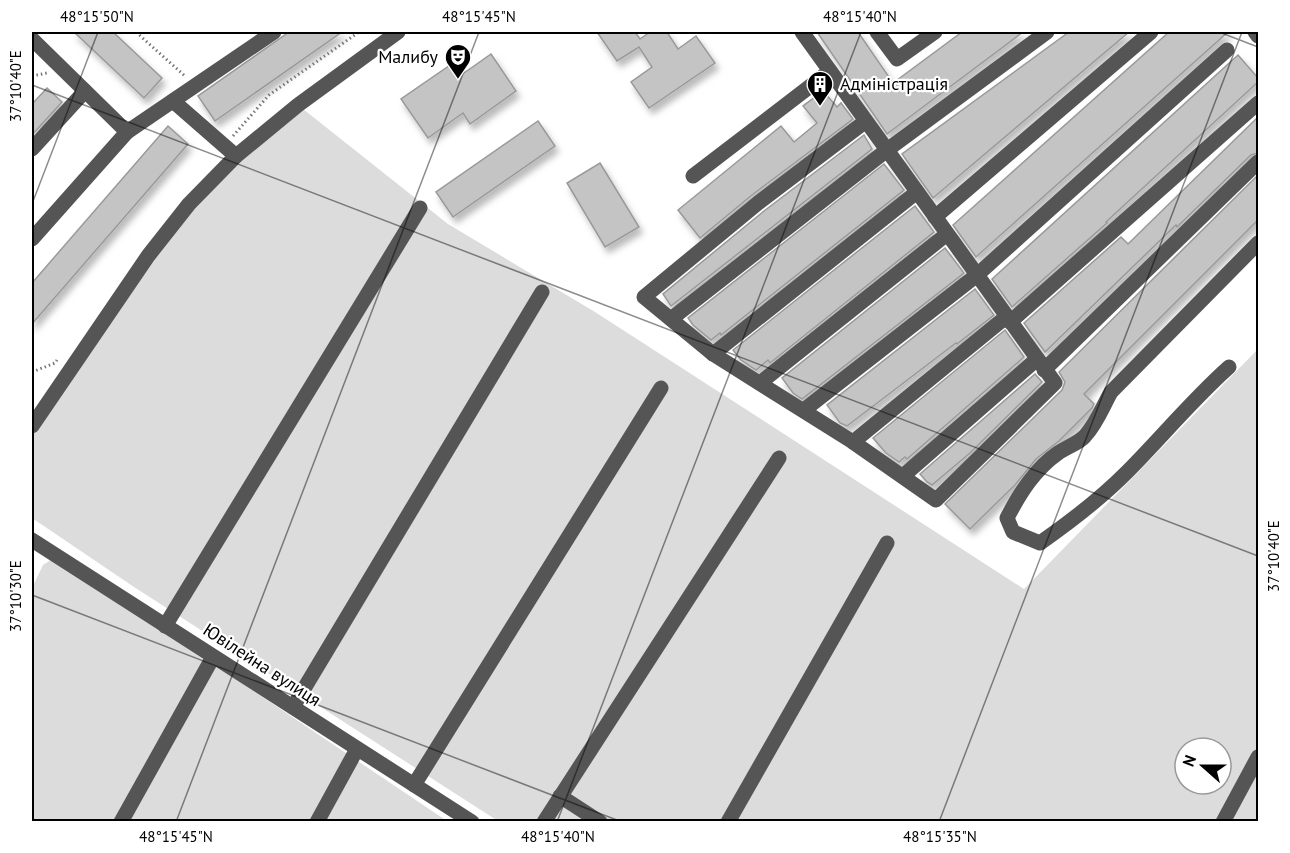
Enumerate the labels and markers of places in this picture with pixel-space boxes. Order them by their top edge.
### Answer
theatre icon: Малибу [443,42,473,80]
place label: Малибу [378,45,439,68]
building icon: Адміністрація [805,69,835,107]
place label: Адміністрація [840,72,948,95]

